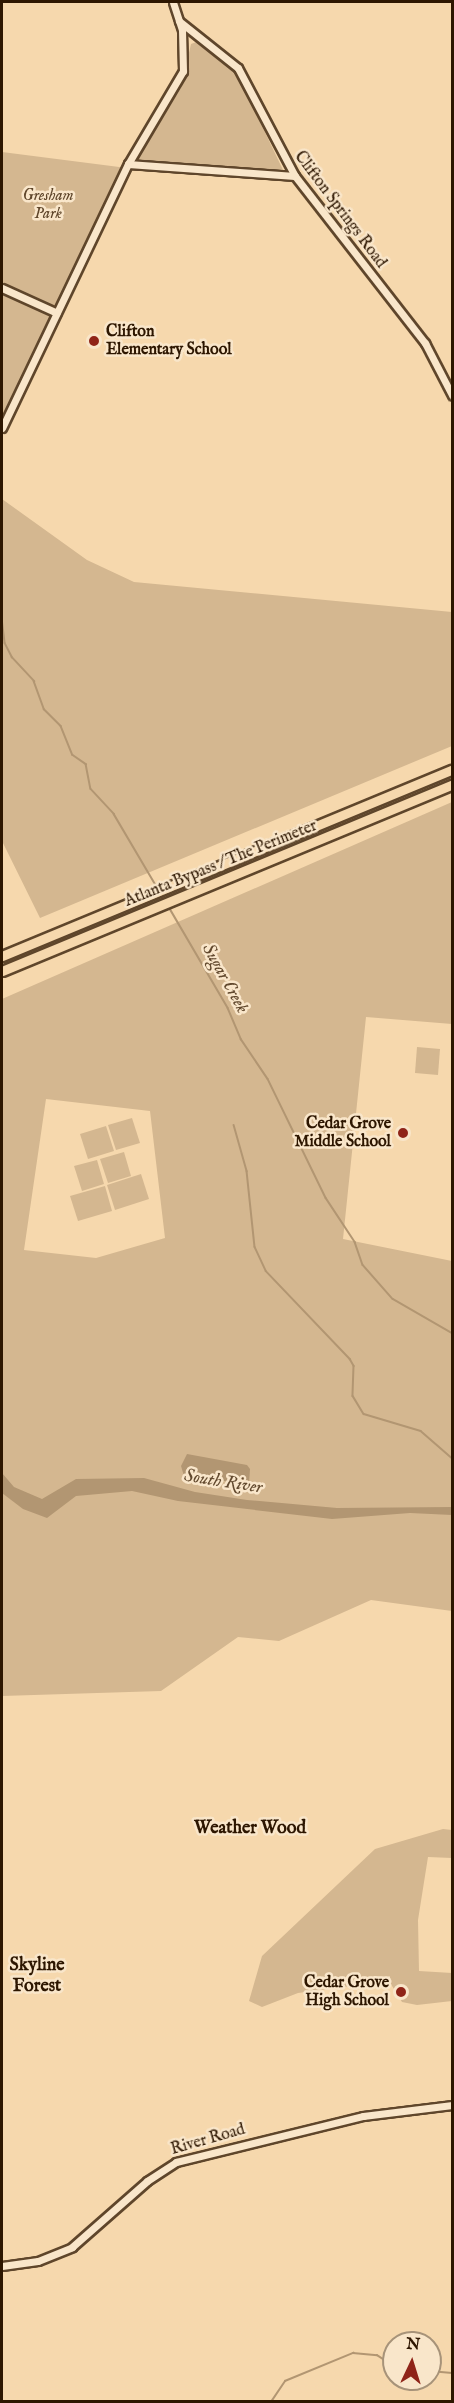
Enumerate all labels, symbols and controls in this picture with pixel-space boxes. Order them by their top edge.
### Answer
street label: Clifton Springs Road [290,148,390,272]
park label: Gresham Park [22,186,74,224]
place label: Clifton Elementary School [106,322,232,360]
marker: Clifton Elementary School [87,334,101,348]
street label: Atlanta Bypass / The Perimeter [122,817,320,911]
water label: Sugar Creek [196,940,252,1018]
place label: Cedar Grove Middle School [294,1114,391,1152]
marker: Cedar Grove Middle School [396,1126,410,1140]
water label: South River [182,1466,264,1500]
district label: Weather Wood [194,1818,306,1840]
district label: Skyline Forest [9,1956,65,1998]
place label: Cedar Grove High School [304,1973,389,2011]
marker: Cedar Grove High School [394,1985,408,1999]
street label: River Road [169,2120,247,2160]
north arrow [382,2331,442,2391]
text: N [406,2335,421,2355]

